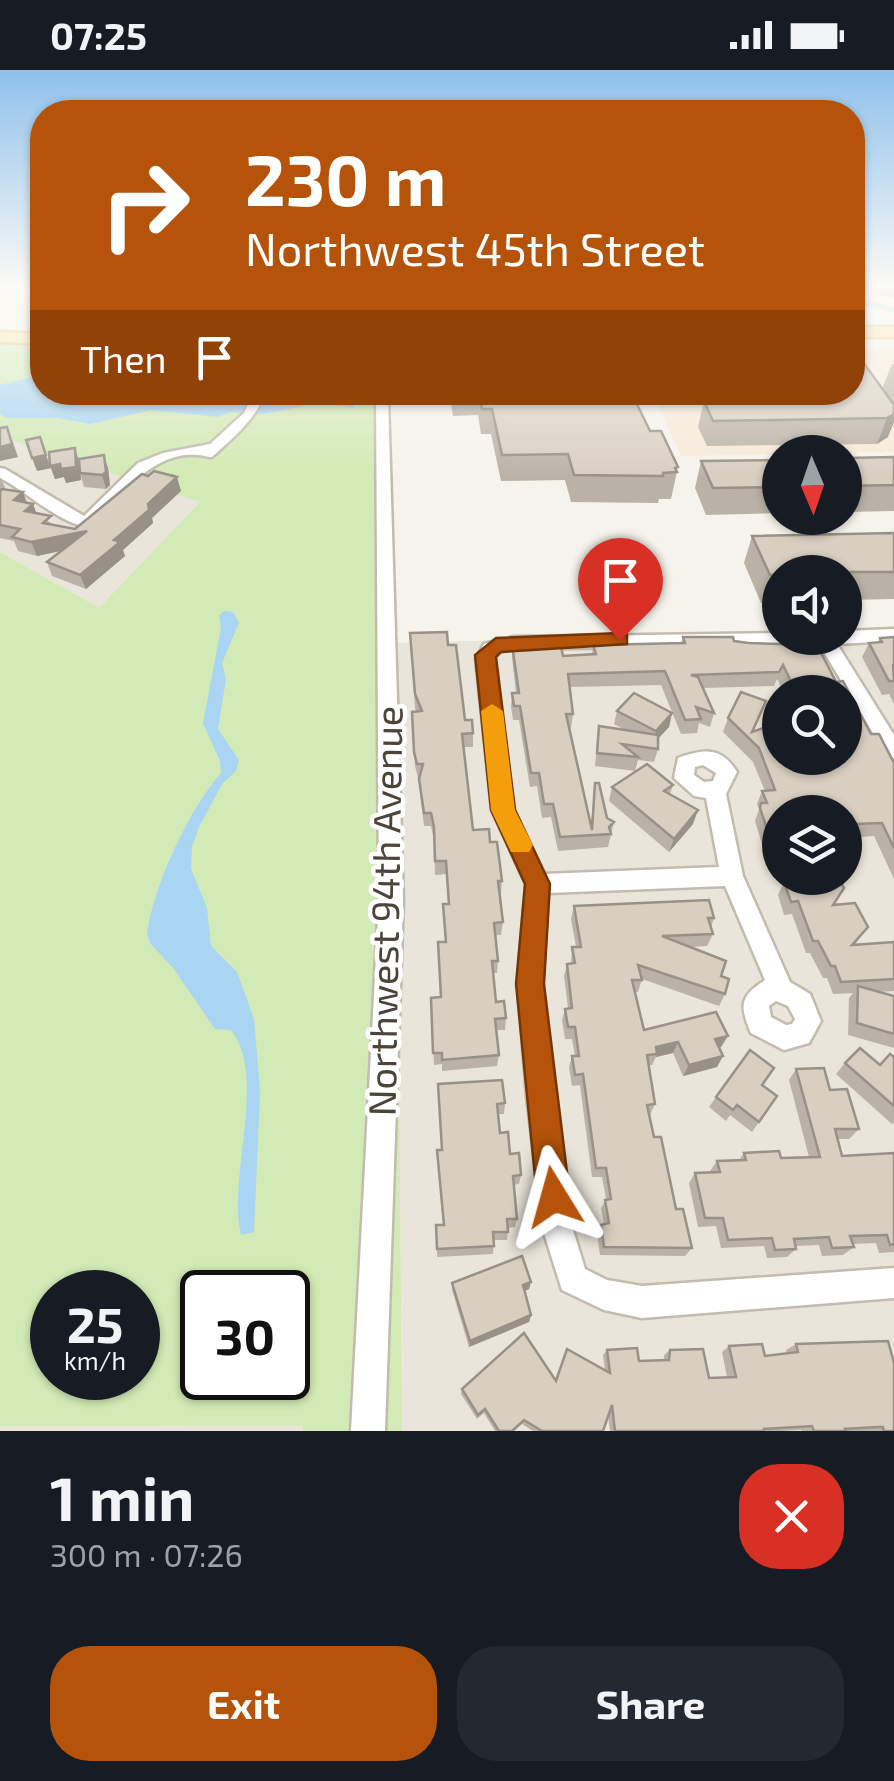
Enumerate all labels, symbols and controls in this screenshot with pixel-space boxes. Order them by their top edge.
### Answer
text: 07:25 [50,12,147,58]
text: 230 m [245,136,446,220]
icon: right [80,140,210,270]
text: Northwest 45th Street [245,221,705,275]
icon: arrive [187,330,242,385]
text: Then [80,335,167,381]
north arrow [762,435,862,535]
map controls [762,435,862,895]
pin [578,538,663,641]
icon: arrive [593,553,648,608]
button: sound [762,555,862,655]
button: search [762,675,862,775]
street label: Northwest 94th Avenue [357,705,411,1117]
button: layers [762,795,862,895]
position arrow [502,1145,606,1249]
speed limit sign: 30 [180,1270,310,1400]
text: 25 [67,1293,123,1353]
text: km/h [64,1345,126,1375]
text: 1 min [50,1461,194,1533]
button: close [739,1464,844,1569]
text: 300 m · 07:26 [50,1535,243,1573]
button: Exit [50,1646,437,1761]
button: Share [457,1646,844,1761]

